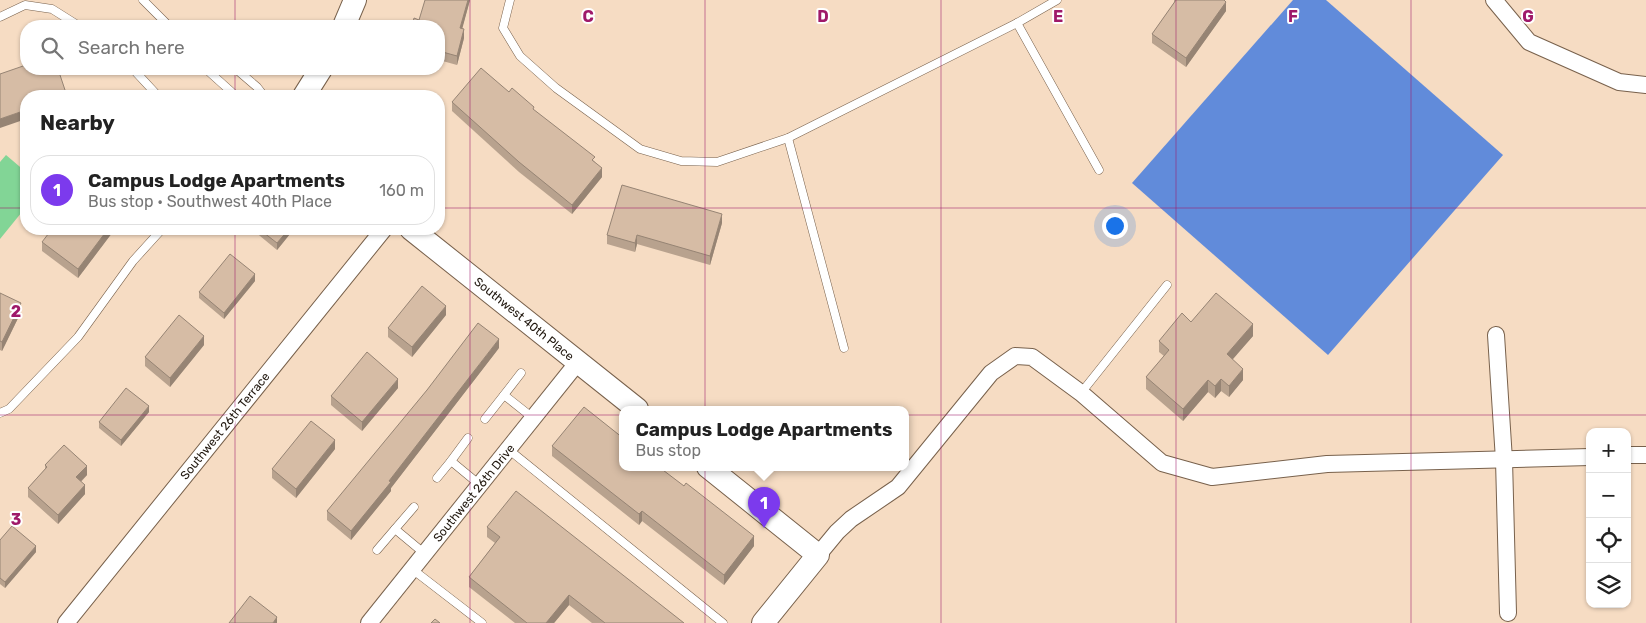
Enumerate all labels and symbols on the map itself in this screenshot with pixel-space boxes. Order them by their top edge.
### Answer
text: C [582,7,594,26]
text: D [817,7,829,26]
text: E [1053,7,1063,26]
text: F [1288,7,1298,26]
text: G [1522,7,1534,26]
your location [1102,213,1128,239]
street label: Southwest 40th Place [471,275,577,364]
text: 2 [11,302,21,321]
street label: Southwest 26th Terrace [177,369,273,482]
street label: Southwest 26th Drive [430,441,518,545]
pin: 1 [748,487,780,528]
text: 3 [11,510,21,529]

